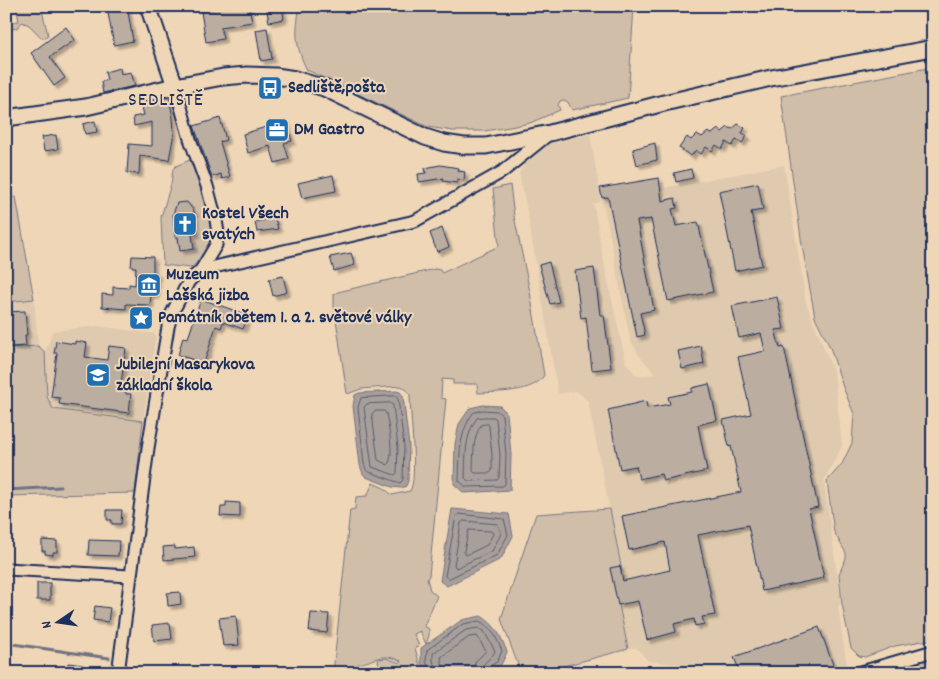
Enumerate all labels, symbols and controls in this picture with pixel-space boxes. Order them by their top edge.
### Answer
bus stop icon: Sedliště,pošta [257,75,283,101]
place label: Sedliště,pošta [288,76,385,101]
district label: SEDLIŠTĚ [128,87,204,115]
office icon: DM Gastro [264,117,290,143]
place label: DM Gastro [294,118,364,143]
place label: Kostel Všech svatých [202,202,289,248]
church icon: Kostel Všech svatých [172,211,198,237]
place label: Muzeum Lašská jizba [166,263,249,309]
museum icon: Muzeum Lašská jizba [136,272,162,298]
place icon: Památník obětem 1. a 2. světové války [128,305,154,331]
place label: Památník obětem 1. a 2. světové války [158,306,412,331]
place label: Jubilejní Masarykova základní škola [116,353,255,399]
school or university icon: Jubilejní Masarykova základní škola [85,362,111,388]
north arrow [32,596,82,646]
text: N [37,619,58,630]

